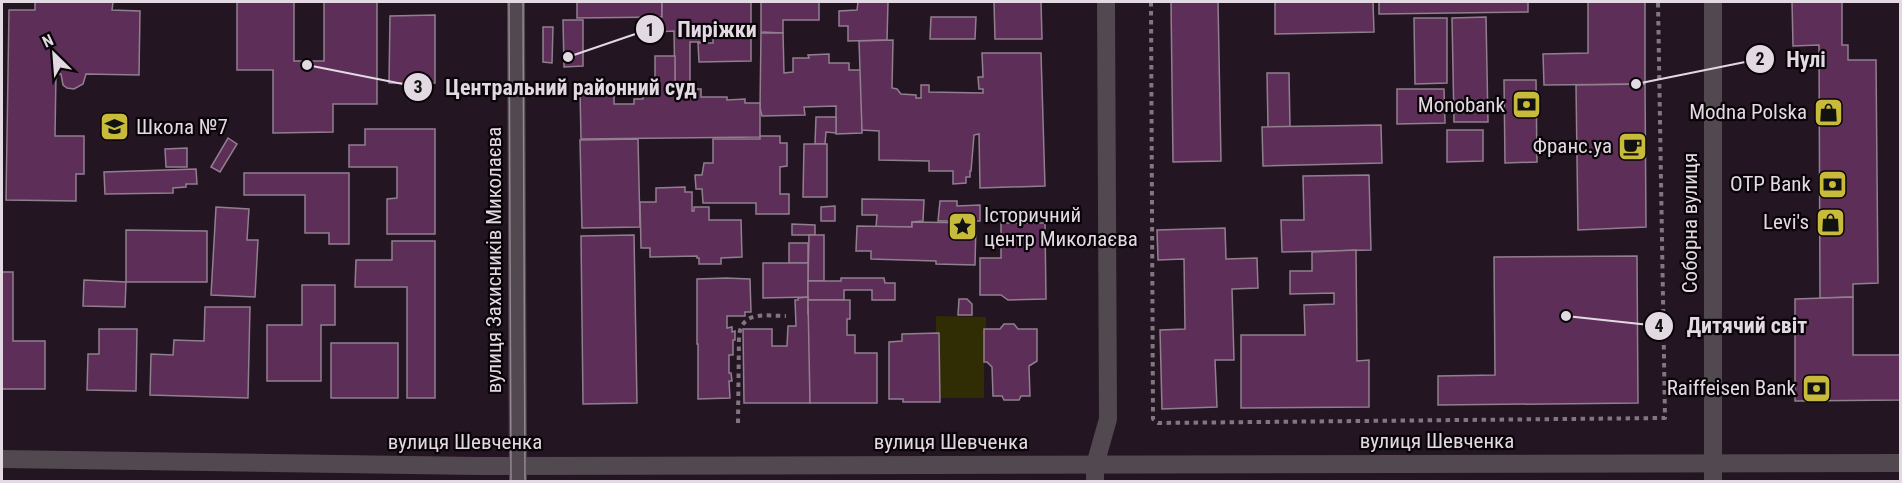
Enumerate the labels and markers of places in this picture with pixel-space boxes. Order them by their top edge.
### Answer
callout: Пиріжки [635,9,769,49]
callout: Нулі [1745,39,1838,79]
callout: Центральний районний суд [403,67,709,107]
bank icon: Monobank [1510,89,1542,121]
place label: Monobank [1418,93,1506,117]
shop icon: Modna Polska [1812,96,1844,128]
place label: Modna Polska [1689,100,1807,124]
school or university icon: Школа №7 [99,111,131,143]
place label: Школа №7 [136,115,228,139]
cafe icon: Франс.уа [1617,130,1649,162]
place label: Франс.уа [1533,134,1612,158]
bank icon: OTP Bank [1816,168,1848,200]
place label: OTP Bank [1730,172,1812,196]
place label: Історичний центр Миколаєва [984,203,1138,251]
shop icon: Levi's [1814,206,1846,238]
place label: Levi's [1763,210,1809,234]
place icon: Історичний центр Миколаєва [947,211,979,243]
callout: Дитячий світ [1644,306,1819,346]
bank icon: Raiffeisen Bank [1801,372,1833,404]
place label: Raiffeisen Bank [1667,376,1797,400]

